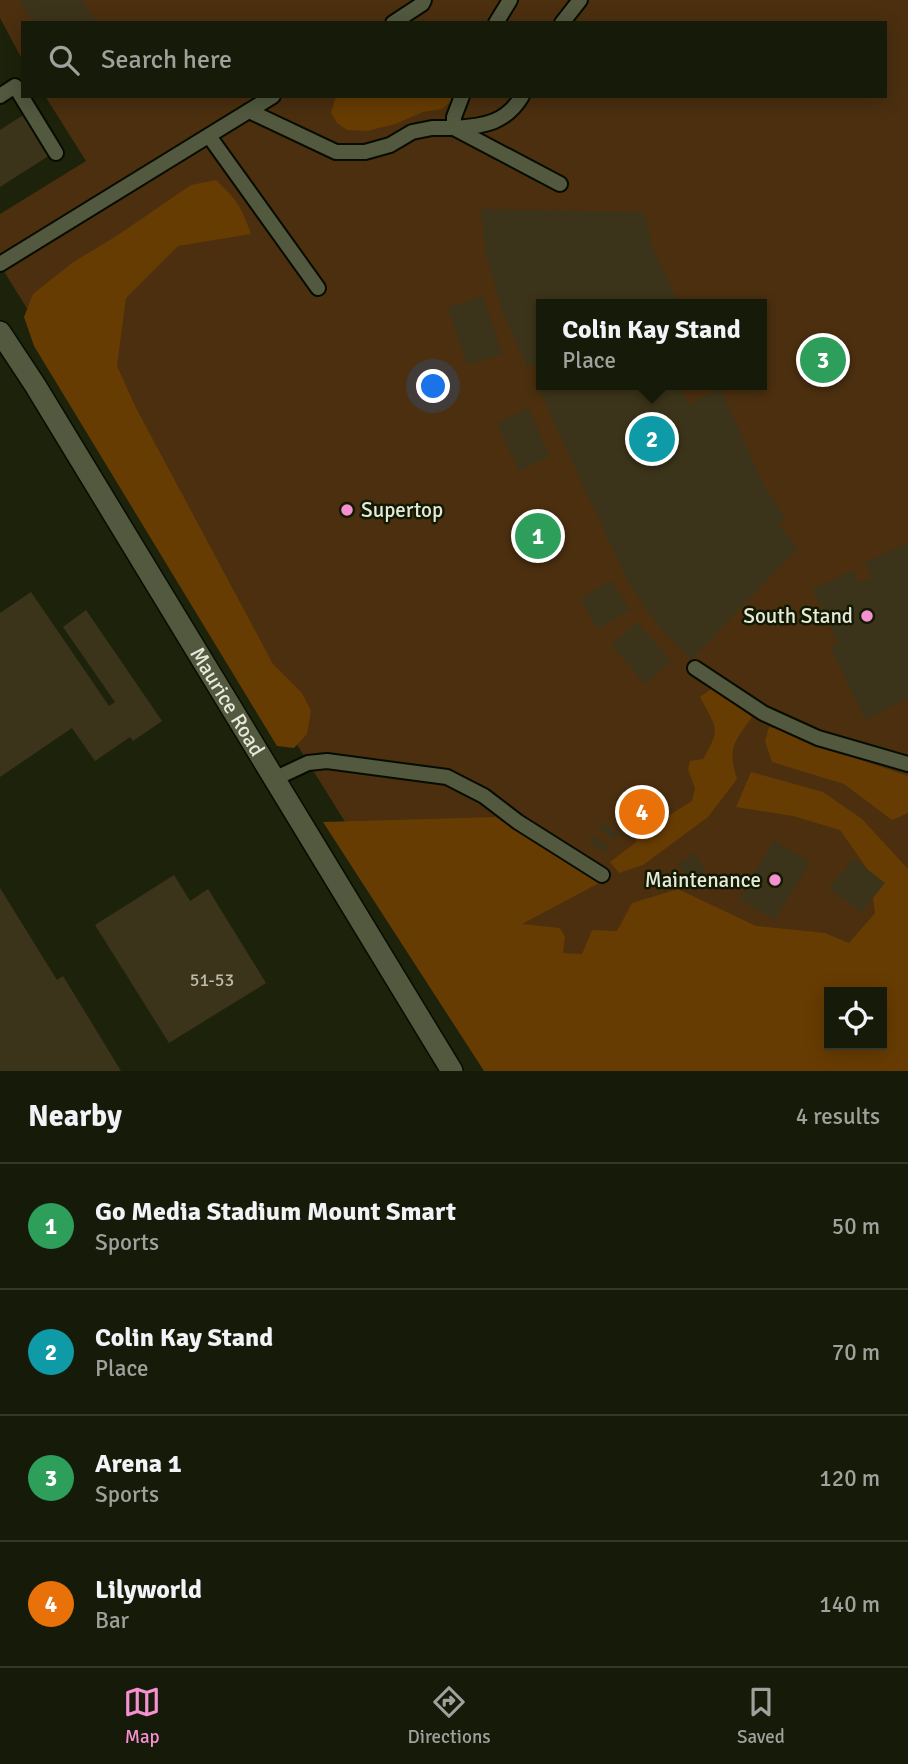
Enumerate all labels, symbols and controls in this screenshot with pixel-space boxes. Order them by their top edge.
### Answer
search box [21,21,887,98]
icon: search [45,41,83,79]
text: Search here [101,44,232,76]
popup [536,299,767,390]
text: Colin Kay Stand [562,314,741,346]
pin: 3 [800,334,846,386]
text: Place [562,346,616,375]
your location [416,369,450,403]
pin: 2 [629,413,675,465]
place label: Supertop [361,497,443,523]
marker: Supertop [339,502,355,518]
pin: 1 [515,510,561,562]
place label: South Stand [743,603,853,629]
marker: South Stand [859,608,875,624]
street label: Maurice Road [184,642,270,761]
pin: 4 [619,786,665,838]
place label: Maintenance [645,867,761,893]
marker: Maintenance [767,872,783,888]
house number: 51-53 [190,969,234,991]
map controls [824,987,887,1050]
button: locate [824,987,887,1050]
text: Nearby [28,1098,122,1135]
text: 4 results [796,1102,880,1131]
text: Go Media Stadium Mount Smart [95,1196,456,1228]
text: 1 [45,1212,57,1241]
text: 50 m [832,1212,880,1241]
text: Sports [95,1228,159,1257]
text: Colin Kay Stand [95,1322,273,1354]
text: 2 [45,1338,57,1367]
text: 70 m [832,1338,880,1367]
text: Place [95,1354,149,1383]
text: Arena 1 [95,1448,182,1480]
text: 3 [45,1464,57,1493]
text: 120 m [819,1464,880,1493]
text: Sports [95,1480,159,1509]
text: Lilyworld [95,1574,202,1606]
text: 4 [45,1590,57,1619]
text: 140 m [819,1590,880,1619]
text: Bar [95,1606,129,1635]
tab: Map [123,1683,161,1749]
tab: Directions [408,1683,491,1749]
tab: Saved [737,1683,785,1749]

